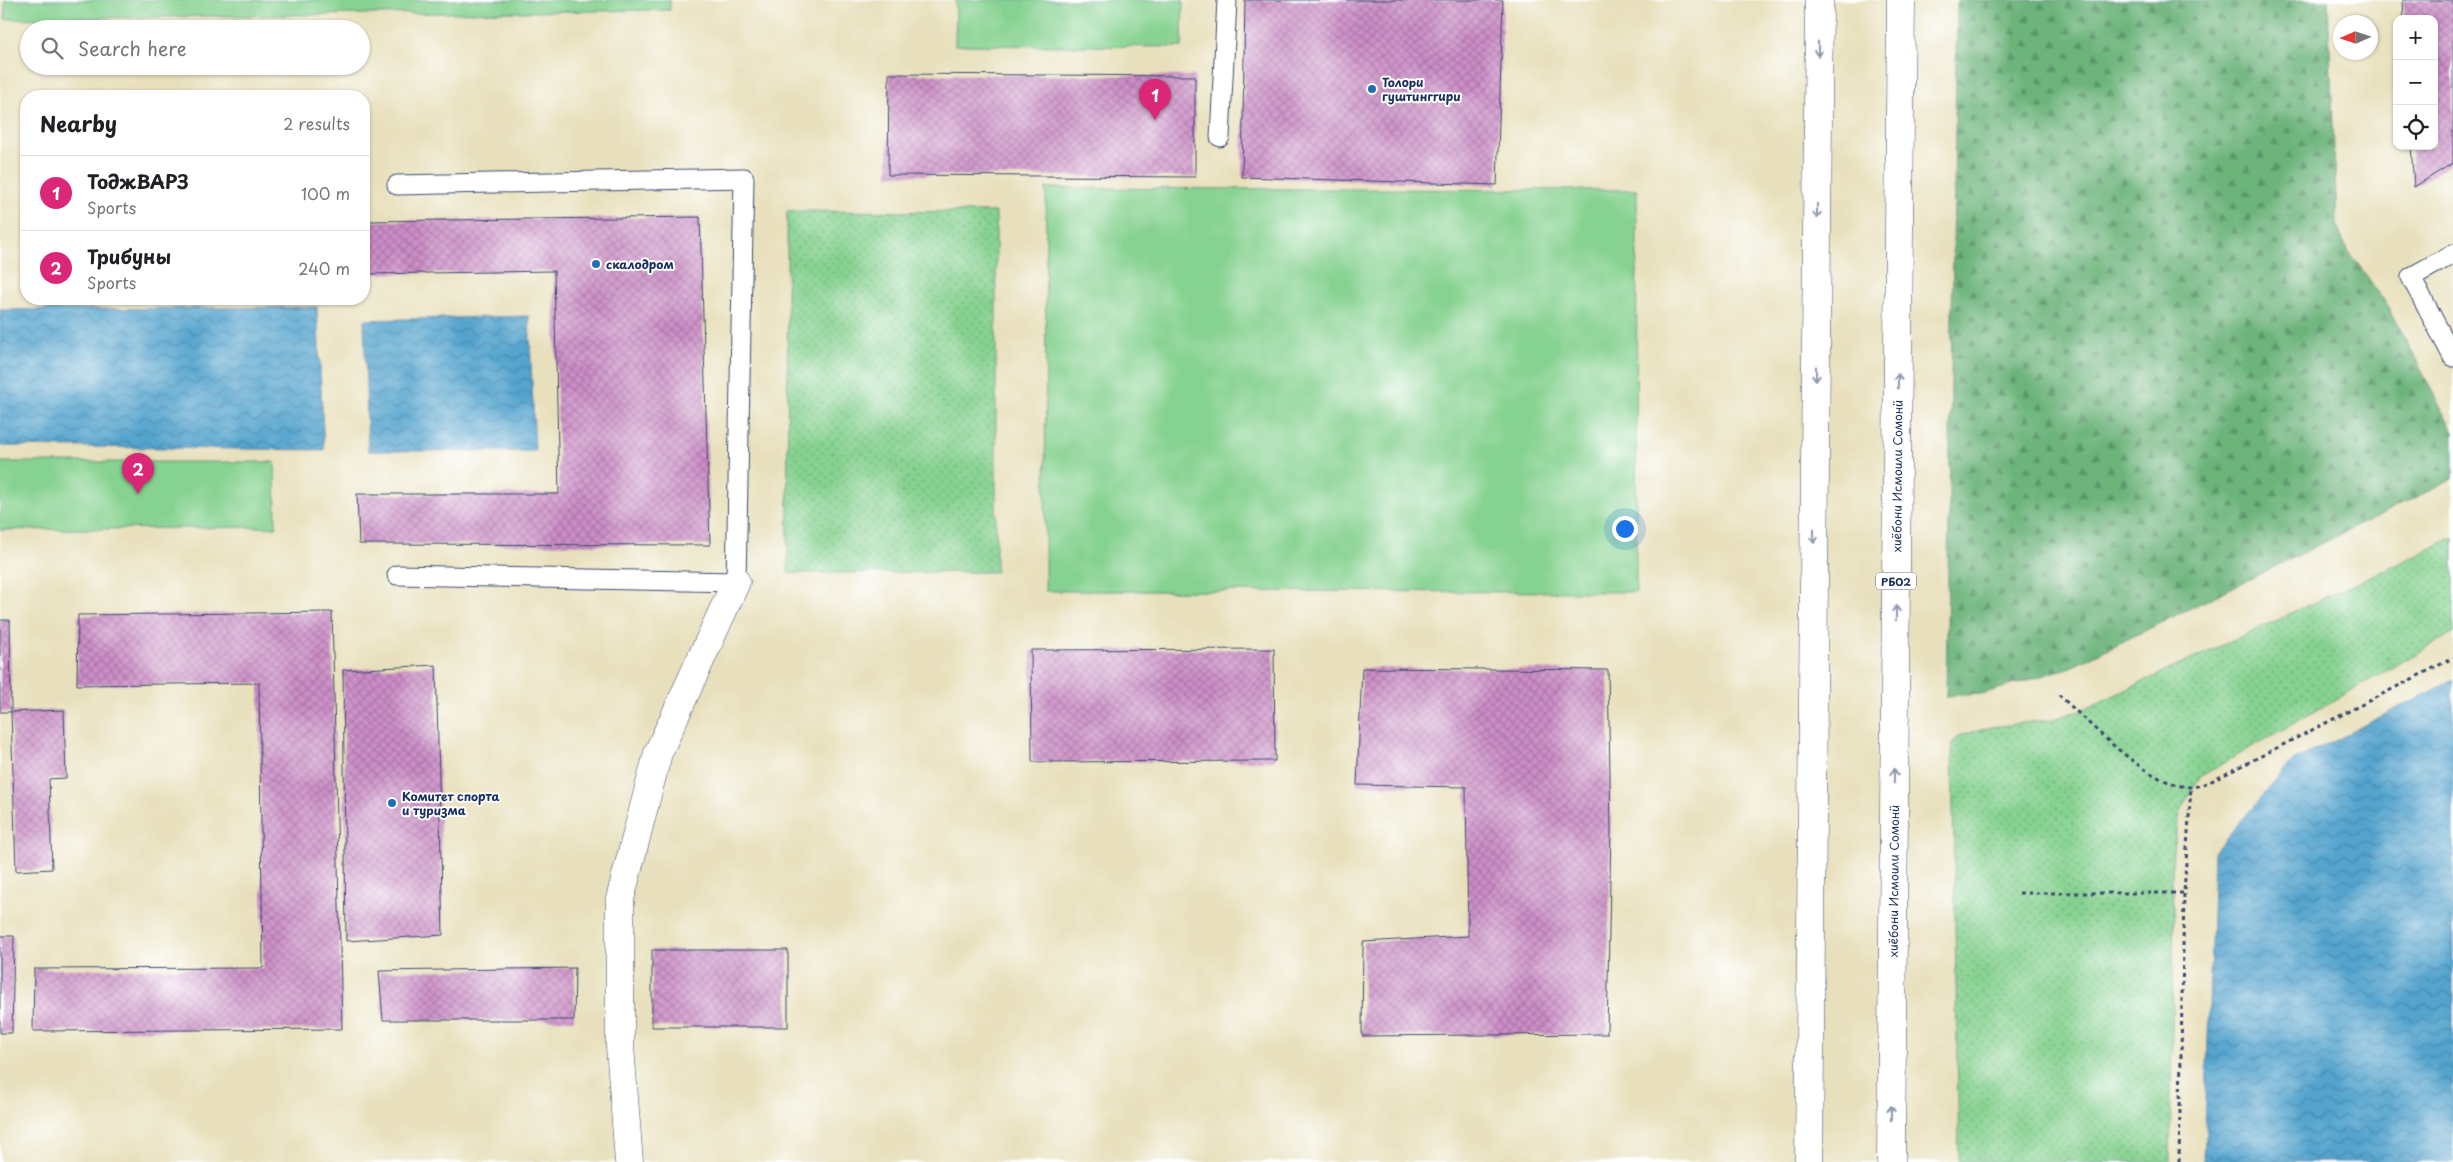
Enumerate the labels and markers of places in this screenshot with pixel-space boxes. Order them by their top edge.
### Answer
place label: Толори гуштинггири [1382,73,1461,105]
pin: 1 [1139,79,1171,120]
marker: Толори гуштинггири [1366,83,1378,95]
place label: скалодром [606,255,674,273]
marker: скалодром [590,258,602,270]
pin: 2 [122,453,154,494]
place label: Комитет спорта и туризма [402,787,501,819]
marker: Комитет спорта и туризма [386,797,398,809]

